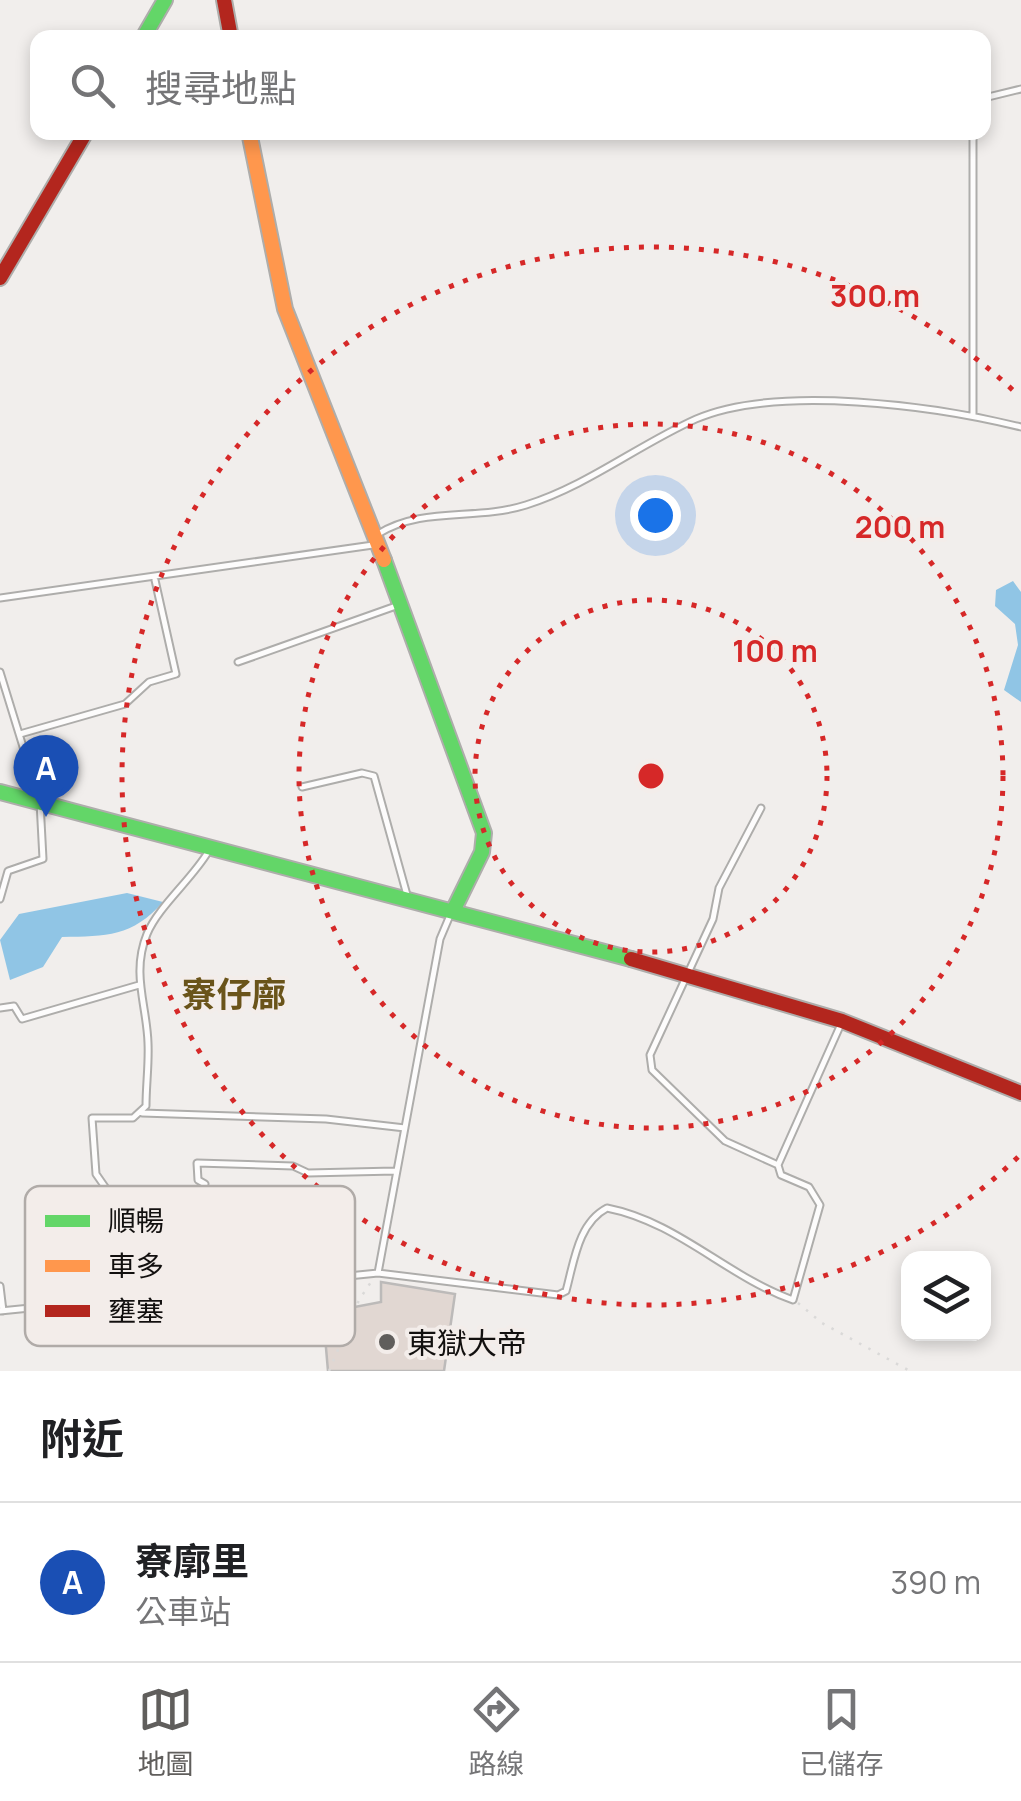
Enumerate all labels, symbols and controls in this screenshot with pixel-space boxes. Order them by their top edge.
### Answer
search box [30,30,991,140]
icon: search [65,58,120,113]
text: 搜尋地點 [145,61,297,113]
text: 300 m [830,275,920,316]
your location [630,490,681,541]
text: 200 m [855,506,945,547]
text: 100 m [732,630,818,671]
pin: A [13,734,78,817]
centre of rings [633,758,669,794]
district label: 寮仔廍 [181,970,287,1018]
legend [25,1186,355,1346]
text: 順暢 [108,1201,164,1239]
text: 車多 [108,1246,164,1284]
map controls [901,1251,991,1341]
button: layers [901,1251,991,1341]
text: 壅塞 [108,1291,164,1329]
place label: 東獄大帝 [407,1322,527,1363]
marker: 東獄大帝 [376,1331,398,1353]
text: 附近 [40,1409,124,1467]
text: 寮廓里 [135,1534,249,1586]
text: A [62,1560,83,1604]
text: 390 m [890,1560,981,1604]
text: 公車站 [135,1589,231,1633]
tab: 地圖 [137,1682,194,1782]
tab: 路線 [468,1682,525,1782]
tab: 已儲存 [799,1682,884,1782]

